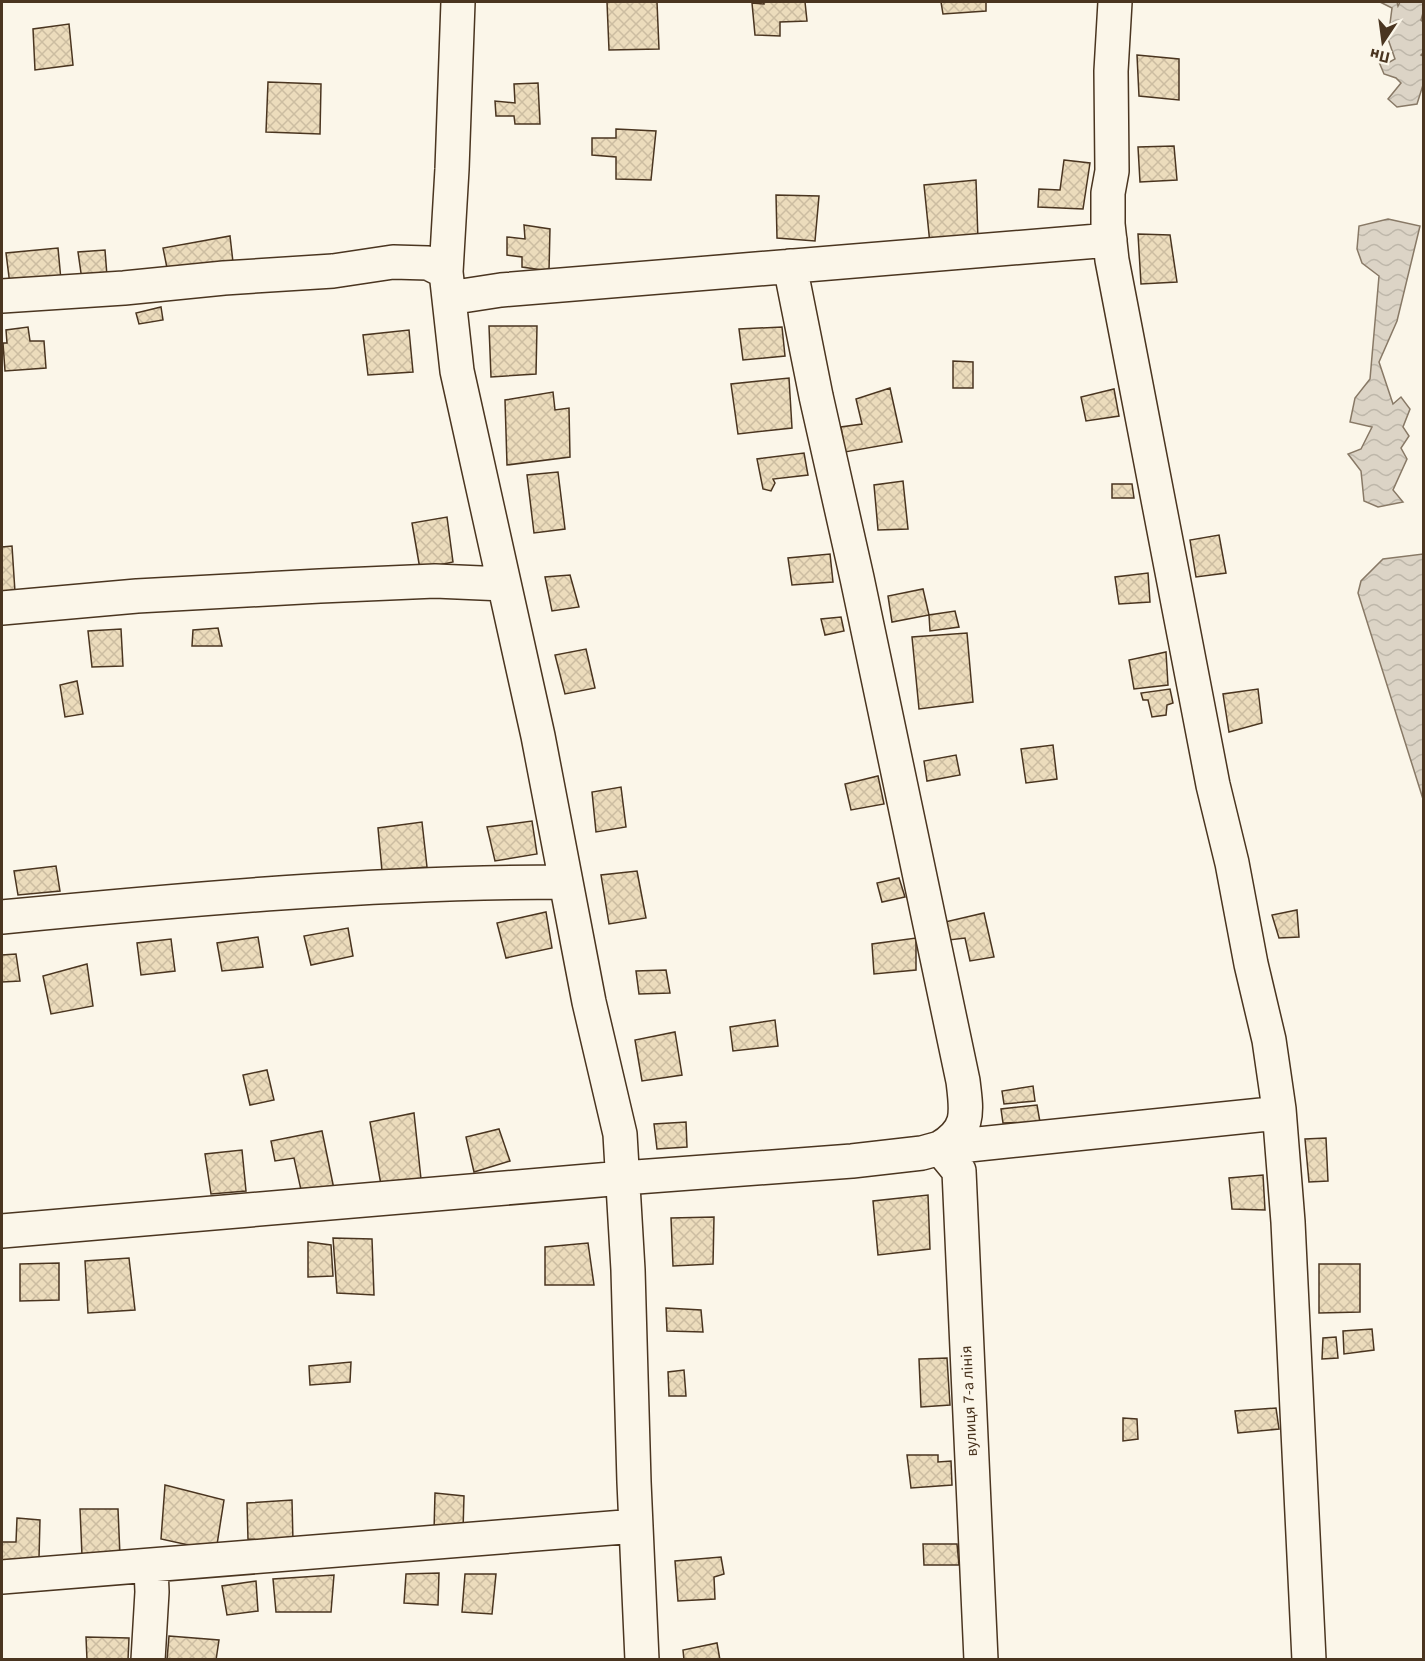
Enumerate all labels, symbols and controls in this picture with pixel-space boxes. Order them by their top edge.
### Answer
north arrow [1353,12,1413,72]
text: Пн [1368,43,1392,69]
street label: вулиця 7-а лінія [955,1345,983,1457]

